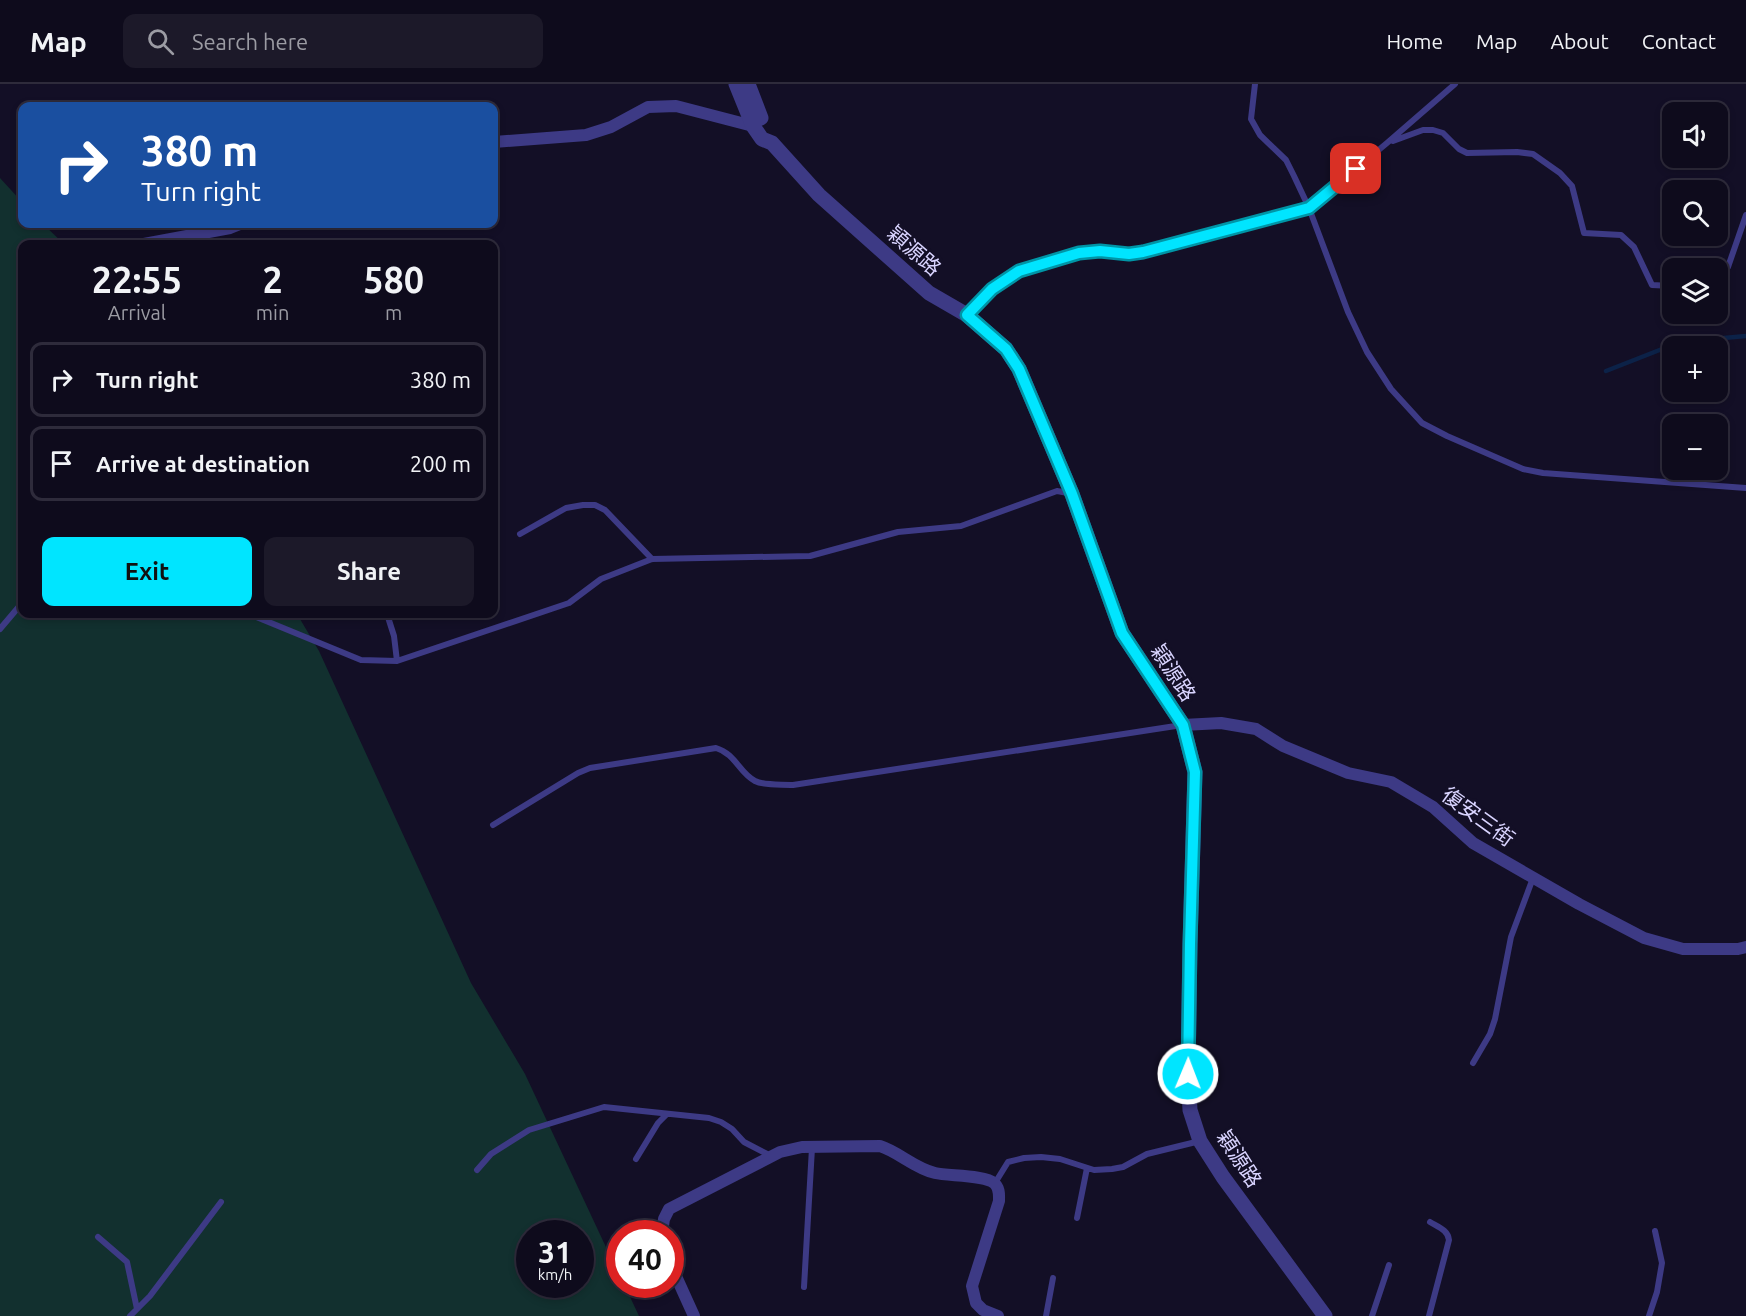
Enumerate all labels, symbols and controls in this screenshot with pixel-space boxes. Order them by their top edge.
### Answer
search box [123,14,543,68]
icon: search [144,25,177,58]
text: Map [30,26,87,57]
text: Search here [192,29,308,54]
text: Home [1386,29,1443,53]
text: Map [1476,29,1517,53]
text: About [1550,29,1609,53]
text: Contact [1642,29,1716,53]
map controls [1662,102,1728,480]
button: sound [1662,102,1728,168]
icon: right [42,126,120,204]
text: 380 m [141,127,258,174]
pin [1330,143,1381,194]
icon: arrive [1339,152,1372,185]
text: Turn right [141,176,261,206]
button: search [1662,180,1728,246]
street label: 穎源路 [883,221,946,280]
button: layers [1662,258,1728,324]
text: 22:55 [92,259,182,300]
text: 2 [262,259,283,300]
text: 580 [363,259,424,300]
text: Arrival [108,301,166,324]
text: min [256,301,289,324]
text: m [385,301,402,324]
button: + [1662,336,1728,402]
icon: right [45,363,78,396]
text: Turn right [96,367,198,392]
text: 380 m [410,367,471,392]
button: − [1662,414,1728,480]
icon: arrive [45,447,78,480]
text: Arrive at destination [96,451,310,476]
text: 200 m [410,451,471,476]
button: Exit [42,537,252,606]
button: Share [264,537,474,606]
street label: 穎源路 [1147,640,1201,705]
street label: 復安三街 [1438,782,1520,851]
position arrow [1156,1042,1220,1106]
street label: 穎源路 [1213,1126,1267,1191]
speed limit sign: 40 [606,1220,684,1298]
text: 31 [538,1235,572,1269]
text: km/h [538,1266,572,1283]

